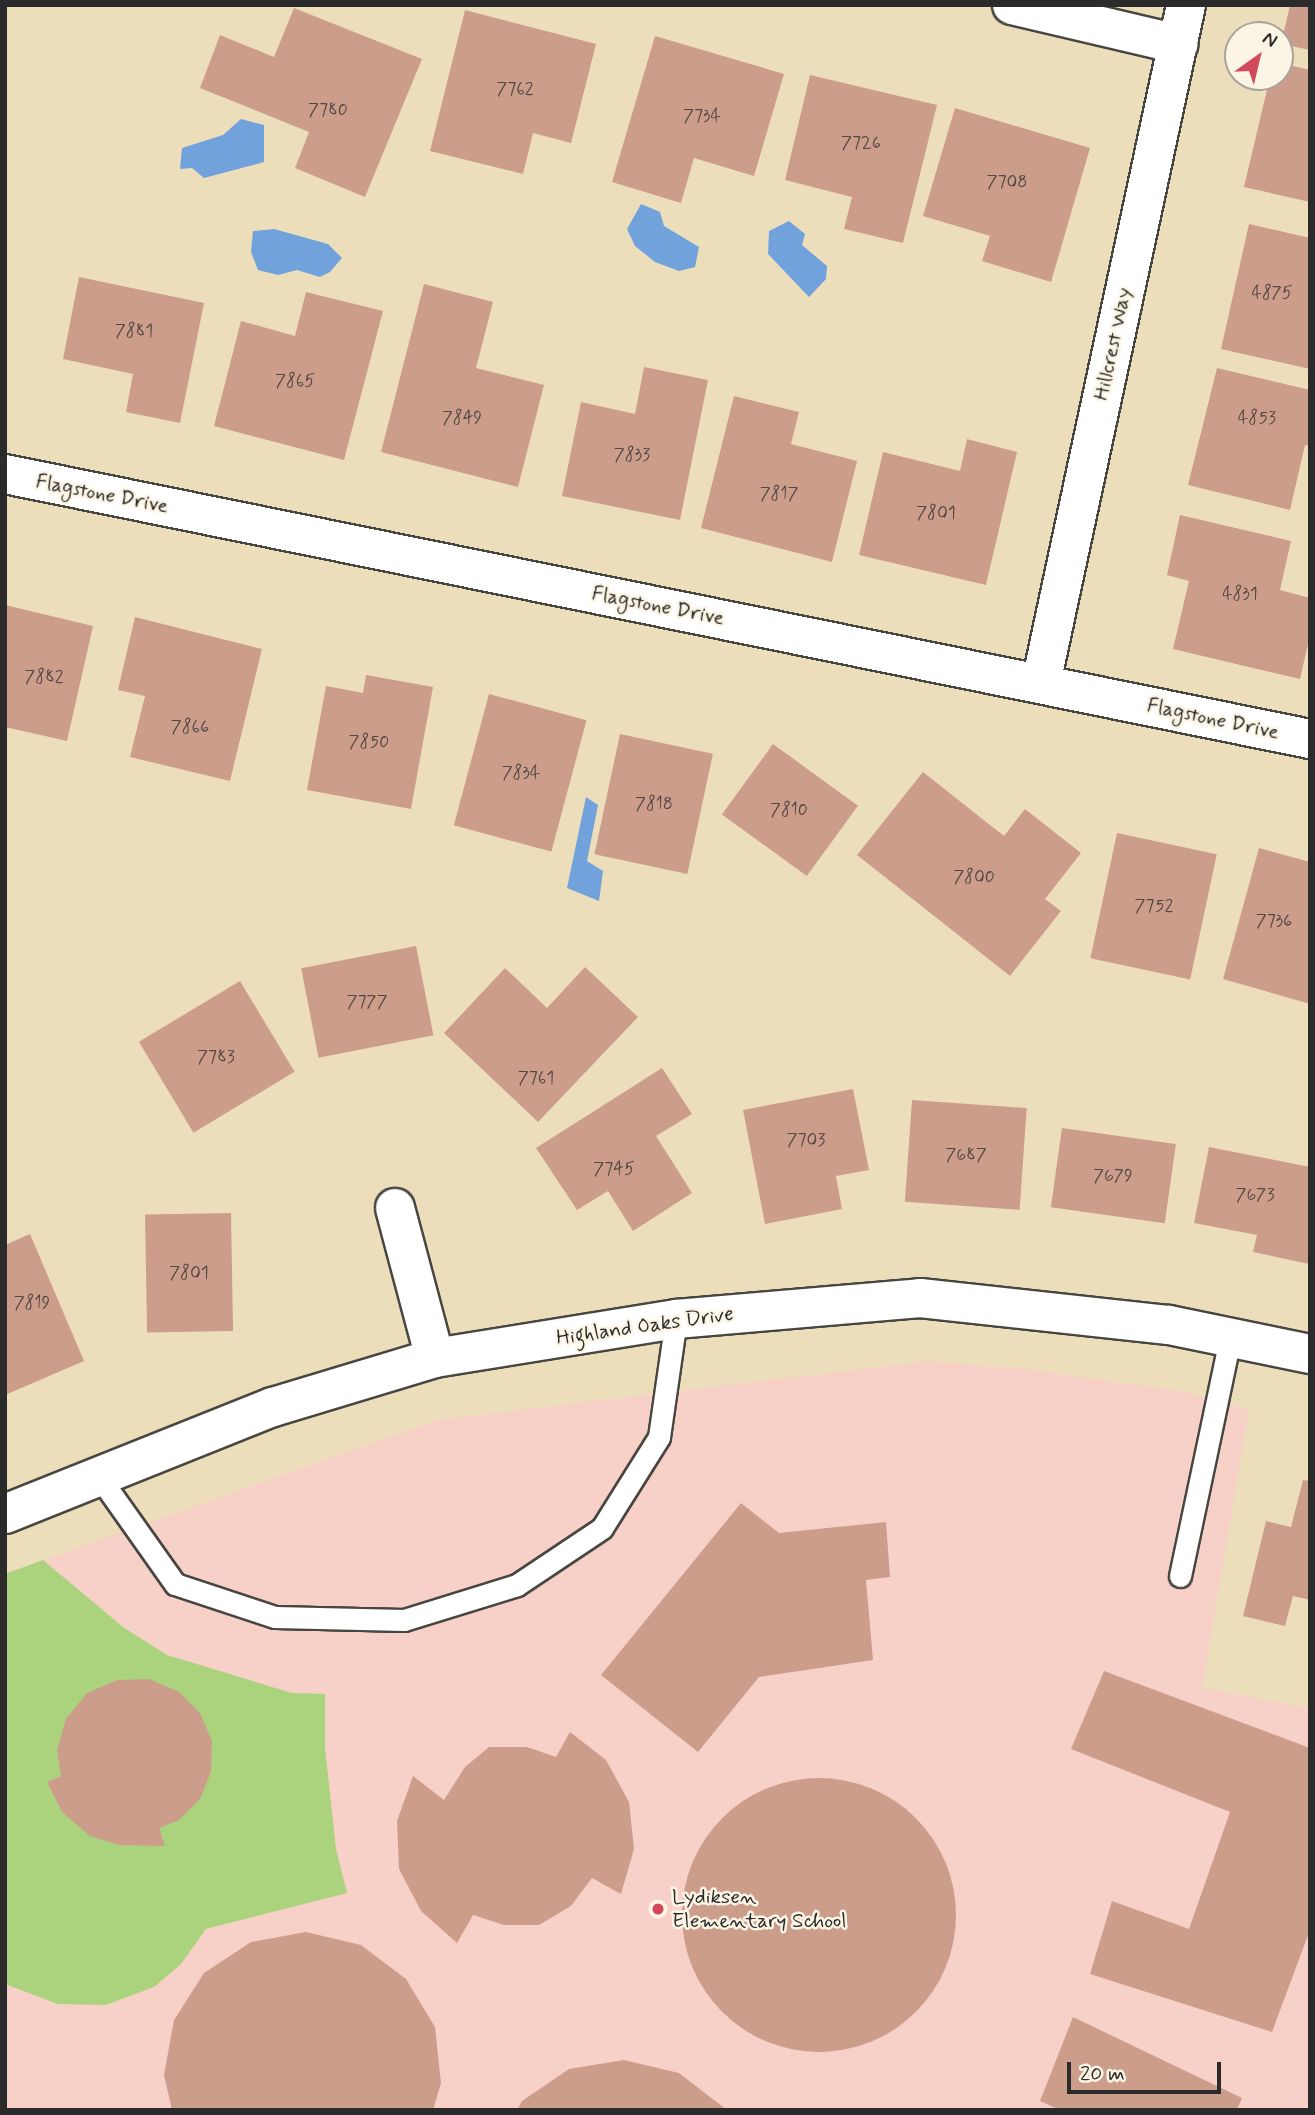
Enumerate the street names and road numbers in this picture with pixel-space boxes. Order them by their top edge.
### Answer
street label: Hillcrest Way [1089,285,1137,403]
street label: Flagstone Drive [34,469,170,519]
street label: Flagstone Drive [590,581,726,631]
street label: Flagstone Drive [1146,693,1280,745]
street label: Highland Oaks Drive [555,1301,735,1351]

